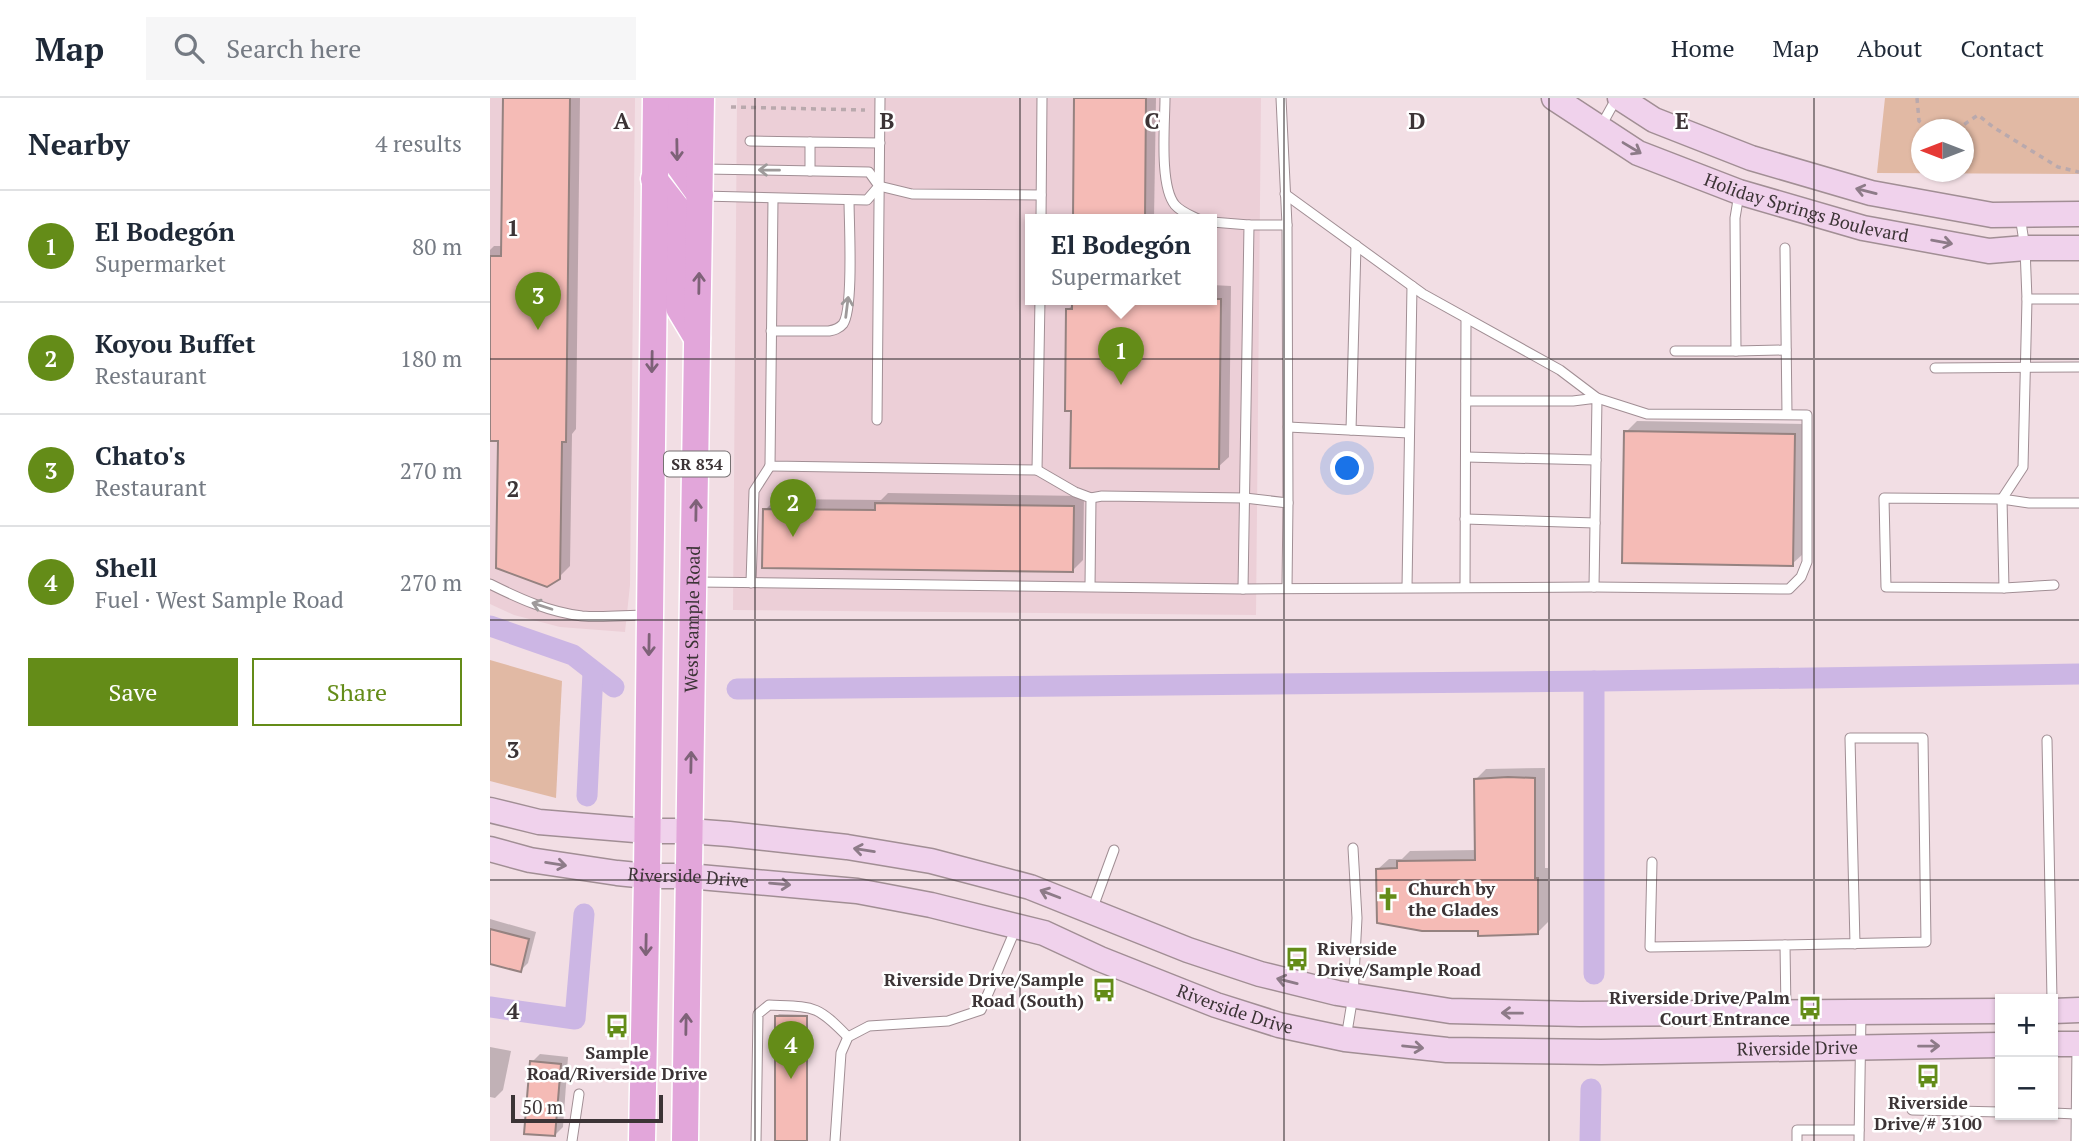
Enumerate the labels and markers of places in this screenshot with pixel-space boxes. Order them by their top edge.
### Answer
pin: 3 [515,272,561,330]
pin: 1 [1098,327,1144,385]
pin: 2 [770,479,816,537]
place label: Church by the Glades [1408,876,1499,921]
church icon: Church by the Glades [1374,885,1402,913]
place label: Riverside Drive/Sample Road [1317,936,1481,981]
bus stop icon: Riverside Drive/Sample Road [1283,945,1311,973]
place label: Riverside Drive/Sample Road (South) [884,967,1084,1012]
bus stop icon: Riverside Drive/Sample Road (South) [1090,976,1118,1004]
place label: Riverside Drive/Palm Court Entrance [1609,985,1790,1030]
bus stop icon: Riverside Drive/Palm Court Entrance [1796,994,1824,1022]
bus stop icon: Sample Road/Riverside Drive [603,1012,631,1040]
pin: 4 [768,1021,814,1079]
place label: Sample Road/Riverside Drive [527,1040,708,1085]
bus stop icon: Riverside Drive/# 3100 [1914,1062,1942,1090]
place label: Riverside Drive/# 3100 [1874,1090,1982,1135]

